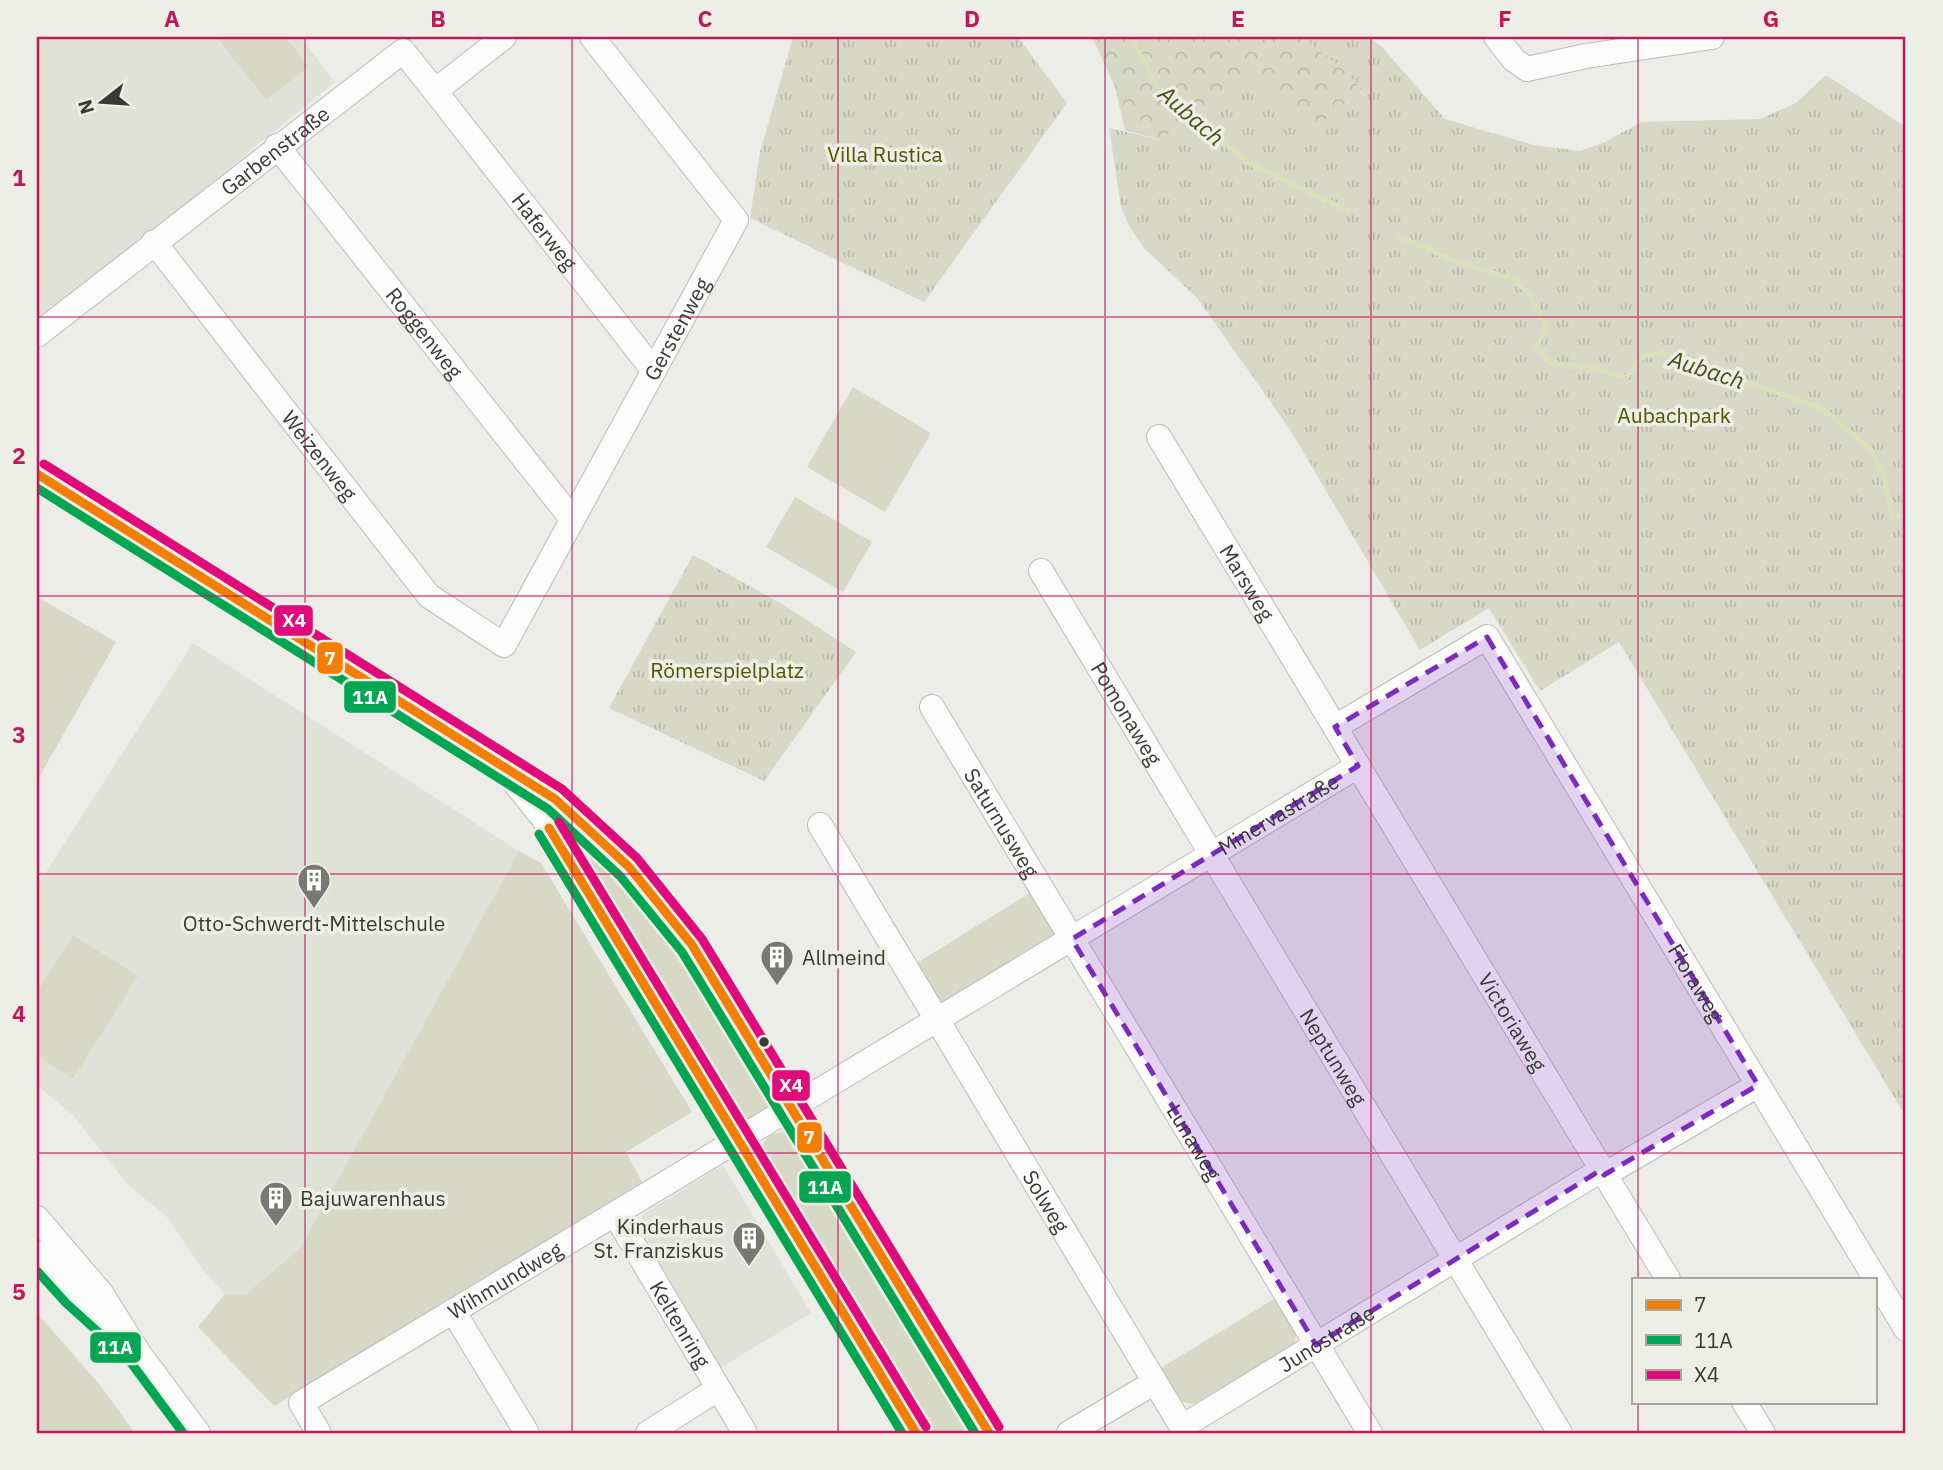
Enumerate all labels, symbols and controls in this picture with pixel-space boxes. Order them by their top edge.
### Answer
text: A [164,3,180,33]
text: B [430,3,446,33]
text: C [698,3,713,33]
text: D [964,3,980,33]
text: E [1231,3,1245,33]
text: F [1498,3,1512,33]
text: G [1763,3,1779,33]
north arrow [66,66,136,136]
water label: Aubach [1152,78,1231,152]
text: N [72,97,99,117]
street label: Garbenstraße [215,99,335,202]
park label: Villa Rustica [827,140,943,168]
text: 1 [12,162,26,192]
street label: Haferweg [506,187,584,276]
street label: Gerstenweg [637,272,716,385]
street label: Roggenweg [380,281,469,384]
water label: Aubach [1664,342,1749,395]
park label: Aubachpark [1617,401,1731,429]
street label: Weizenweg [276,404,363,506]
text: 2 [12,440,26,470]
street label: Marsweg [1213,539,1281,626]
line badge: X4 [273,604,314,637]
text: X4 [282,608,306,632]
line badge: 7 [316,641,344,675]
text: 7 [324,646,336,670]
park label: Römerspielplatz [650,656,804,684]
street label: Pomonaweg [1085,656,1169,770]
line badge: 11A [343,680,397,714]
text: 11A [352,685,388,709]
text: 3 [12,719,26,749]
street label: Saturnusweg [958,763,1046,882]
street label: Minervastraße [1213,767,1344,861]
building icon: Otto-Schwerdt-Mittelschule [295,861,333,910]
place label: Otto-Schwerdt-Mittelschule [183,909,445,937]
building icon: Allmeind [758,938,796,987]
street label: Floraweg [1662,938,1731,1027]
place label: Allmeind [802,943,886,971]
street label: Victoriaweg [1472,967,1553,1076]
text: 4 [12,998,26,1028]
street label: Neptunweg [1294,1003,1373,1110]
unlabelled marker [757,1035,771,1049]
line badge: X4 [771,1069,811,1102]
text: X4 [779,1073,803,1097]
street label: Lunaweg [1161,1099,1228,1185]
line badge: 7 [796,1121,823,1154]
text: 7 [803,1125,815,1149]
street label: Solweg [1017,1165,1076,1238]
line badge: 11A [798,1170,852,1204]
text: 11A [807,1175,843,1199]
building icon: Bajuwarenhaus [257,1179,295,1228]
place label: Bajuwarenhaus [300,1184,446,1212]
place label: Kinderhaus St. Franziskus [593,1212,724,1264]
building icon: Kinderhaus St. Franziskus [730,1219,768,1268]
street label: Wihmundweg [442,1235,567,1325]
street label: Keltenring [644,1275,717,1373]
text: 5 [12,1276,26,1306]
legend [1632,1278,1876,1404]
text: 7 [1694,1290,1707,1318]
street label: Junostraße [1273,1298,1380,1378]
text: 11A [1694,1326,1733,1354]
line badge: 11A [89,1331,142,1364]
text: 11A [97,1335,133,1359]
text: X4 [1694,1360,1719,1388]

